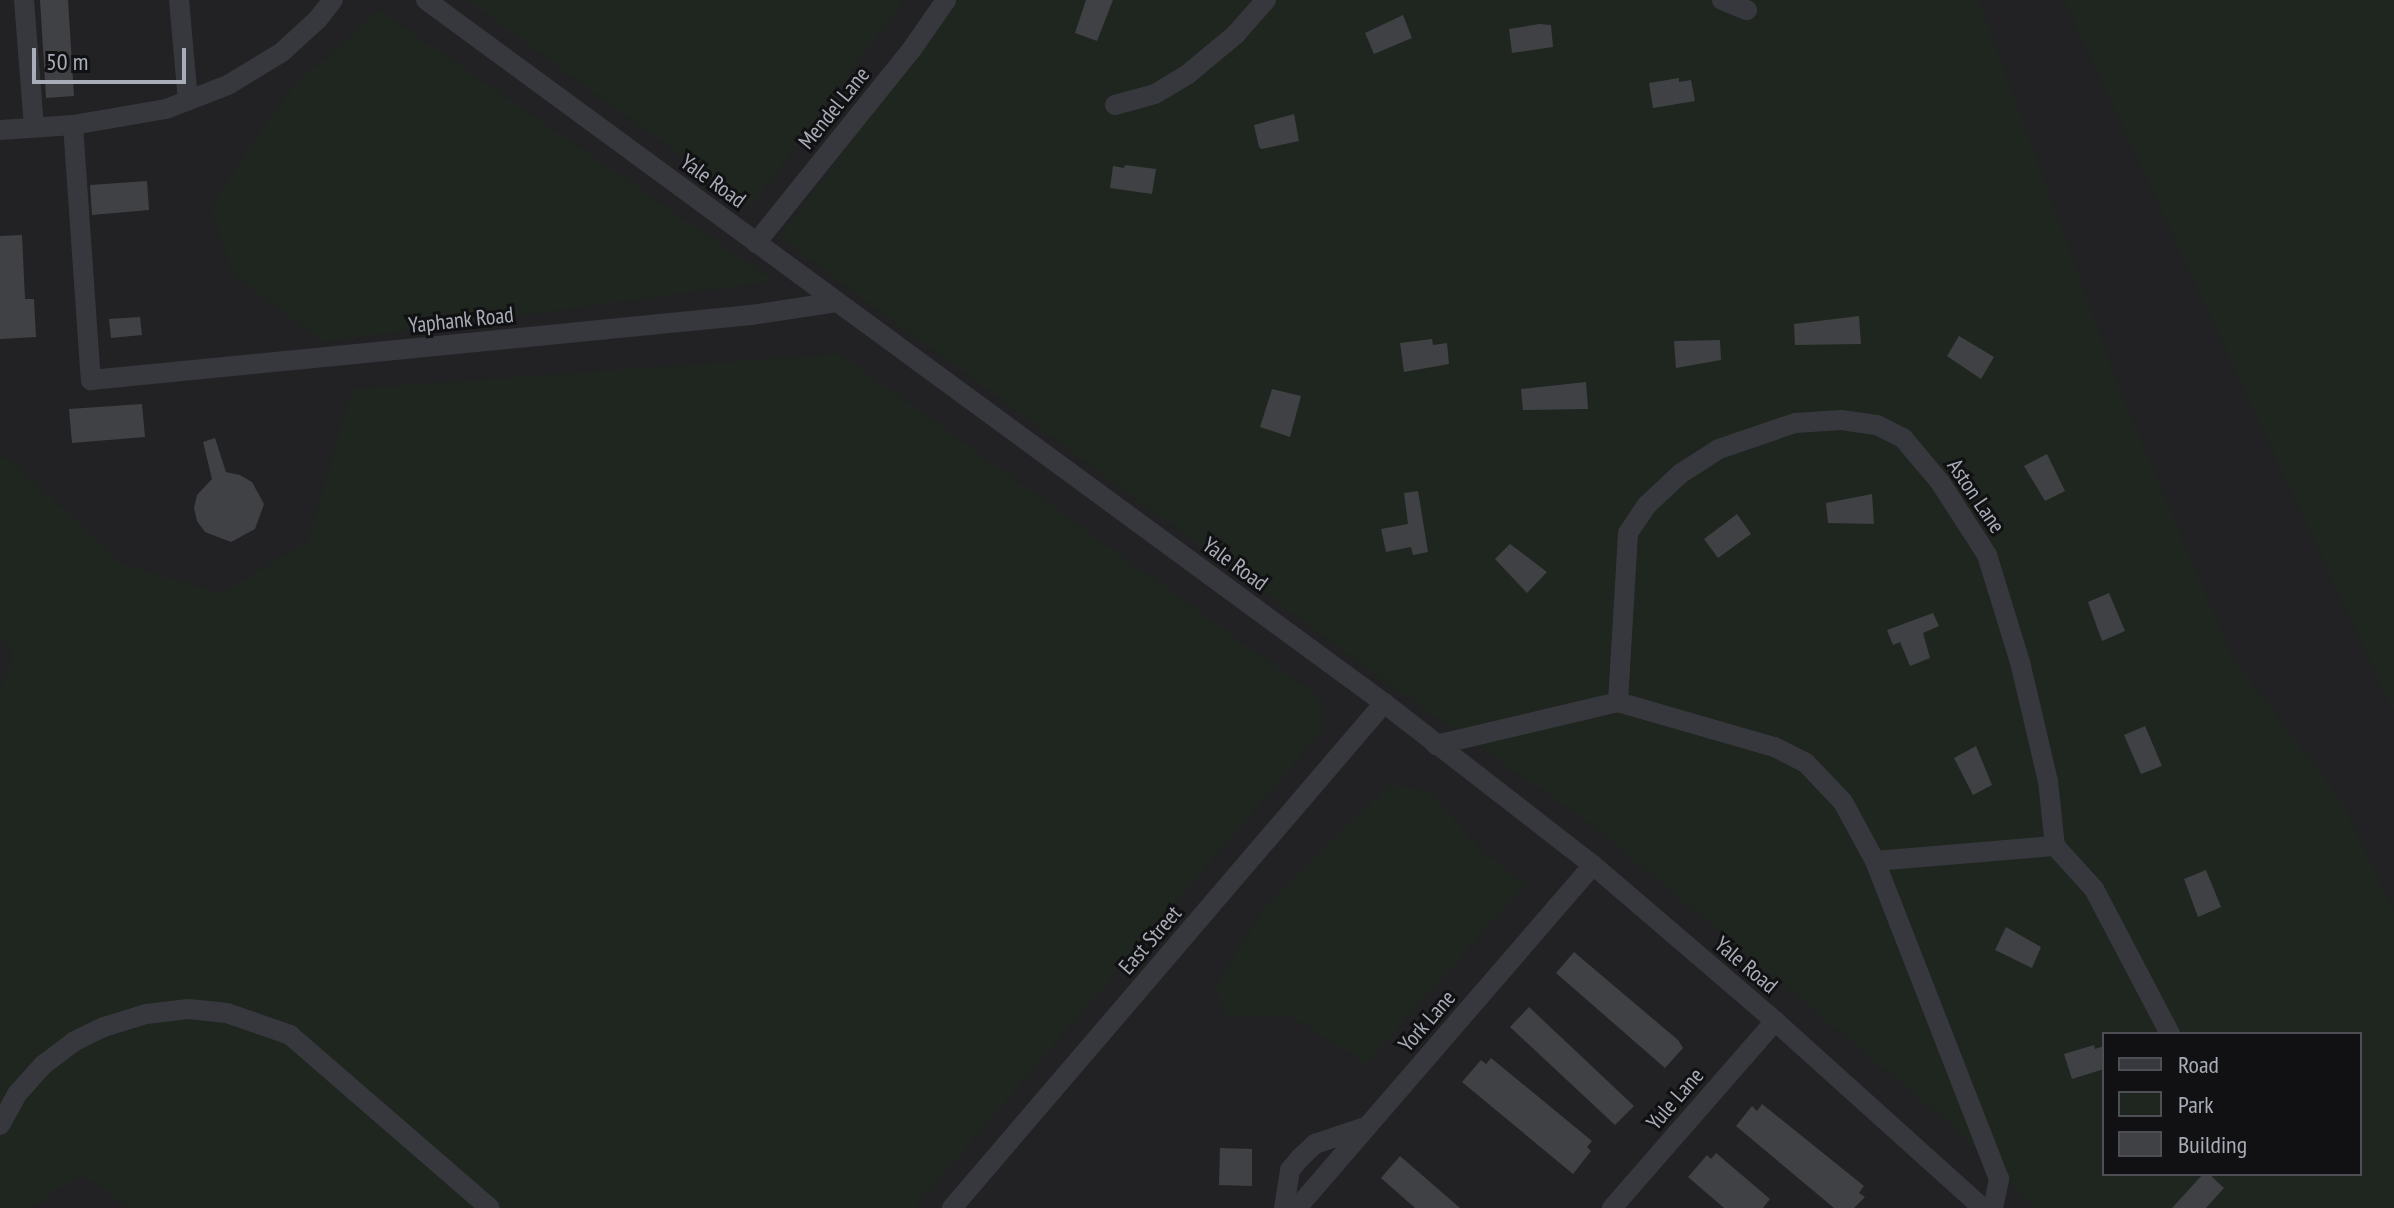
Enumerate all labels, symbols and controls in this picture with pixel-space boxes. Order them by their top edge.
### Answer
scale bar [36,32,190,82]
text: 50 m [46,46,88,77]
street label: Mendel Lane [793,62,875,154]
street label: Yale Road [675,149,751,213]
street label: Yaphank Road [407,301,515,339]
street label: Aston Lane [1942,454,2010,538]
street label: Yale Road [1197,532,1273,596]
street label: East Street [1113,900,1187,980]
street label: Yale Road [1709,931,1783,999]
street label: York Lane [1393,985,1461,1057]
legend [2102,1032,2362,1176]
text: Road [2178,1049,2219,1080]
street label: Yule Lane [1641,1063,1709,1135]
text: Park [2178,1089,2214,1120]
text: Building [2178,1129,2247,1160]

